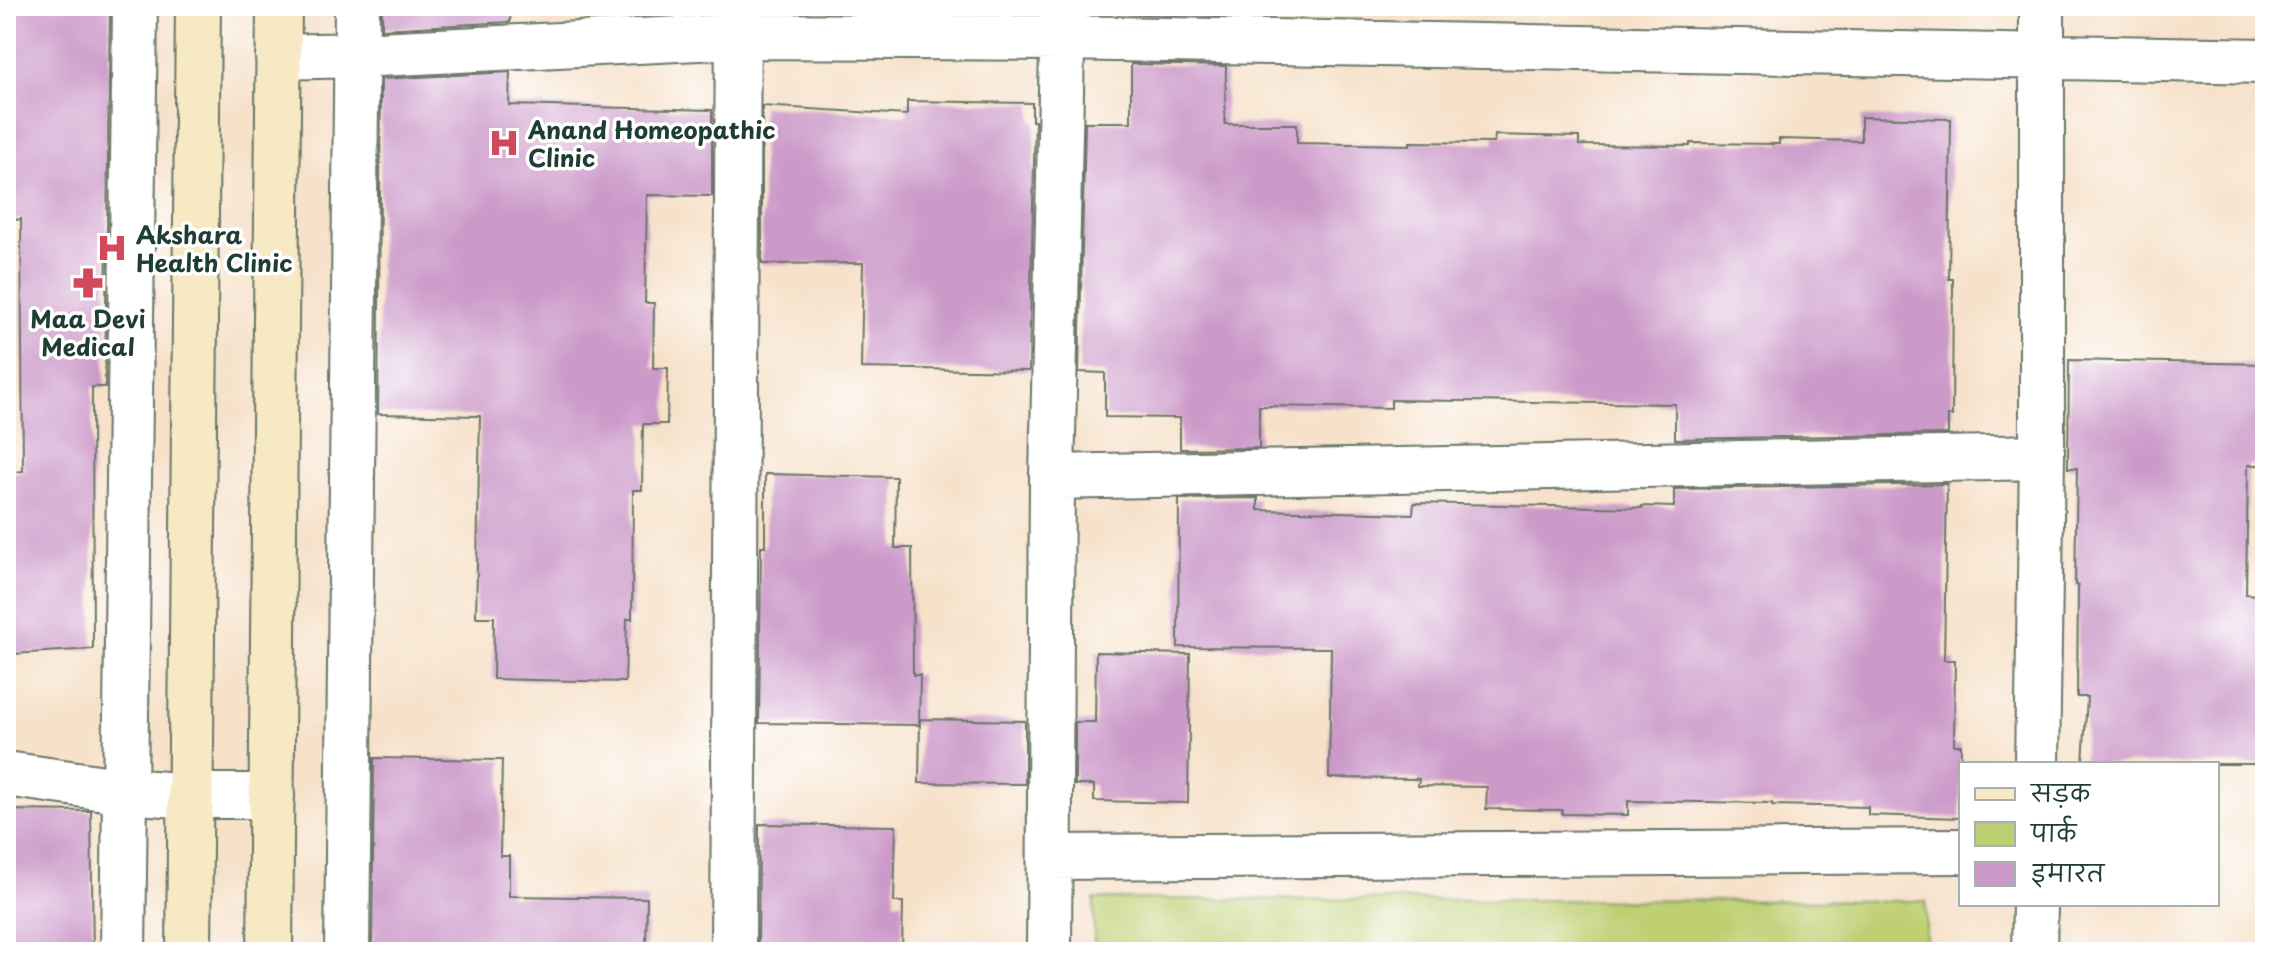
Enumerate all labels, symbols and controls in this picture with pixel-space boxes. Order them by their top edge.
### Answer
place label: Anand Homeopathic Clinic [527,111,776,175]
hospital icon: Anand Homeopathic Clinic [487,126,521,160]
place label: Akshara Health Clinic [136,216,293,280]
hospital icon: Akshara Health Clinic [95,231,129,265]
pharmacy icon: Maa Devi Medical [71,266,105,300]
place label: Maa Devi Medical [30,300,146,364]
legend [1959,762,2219,906]
text: सड़क [2029,774,2092,810]
text: पार्क [2029,814,2078,850]
text: इमारत [2031,854,2106,890]

